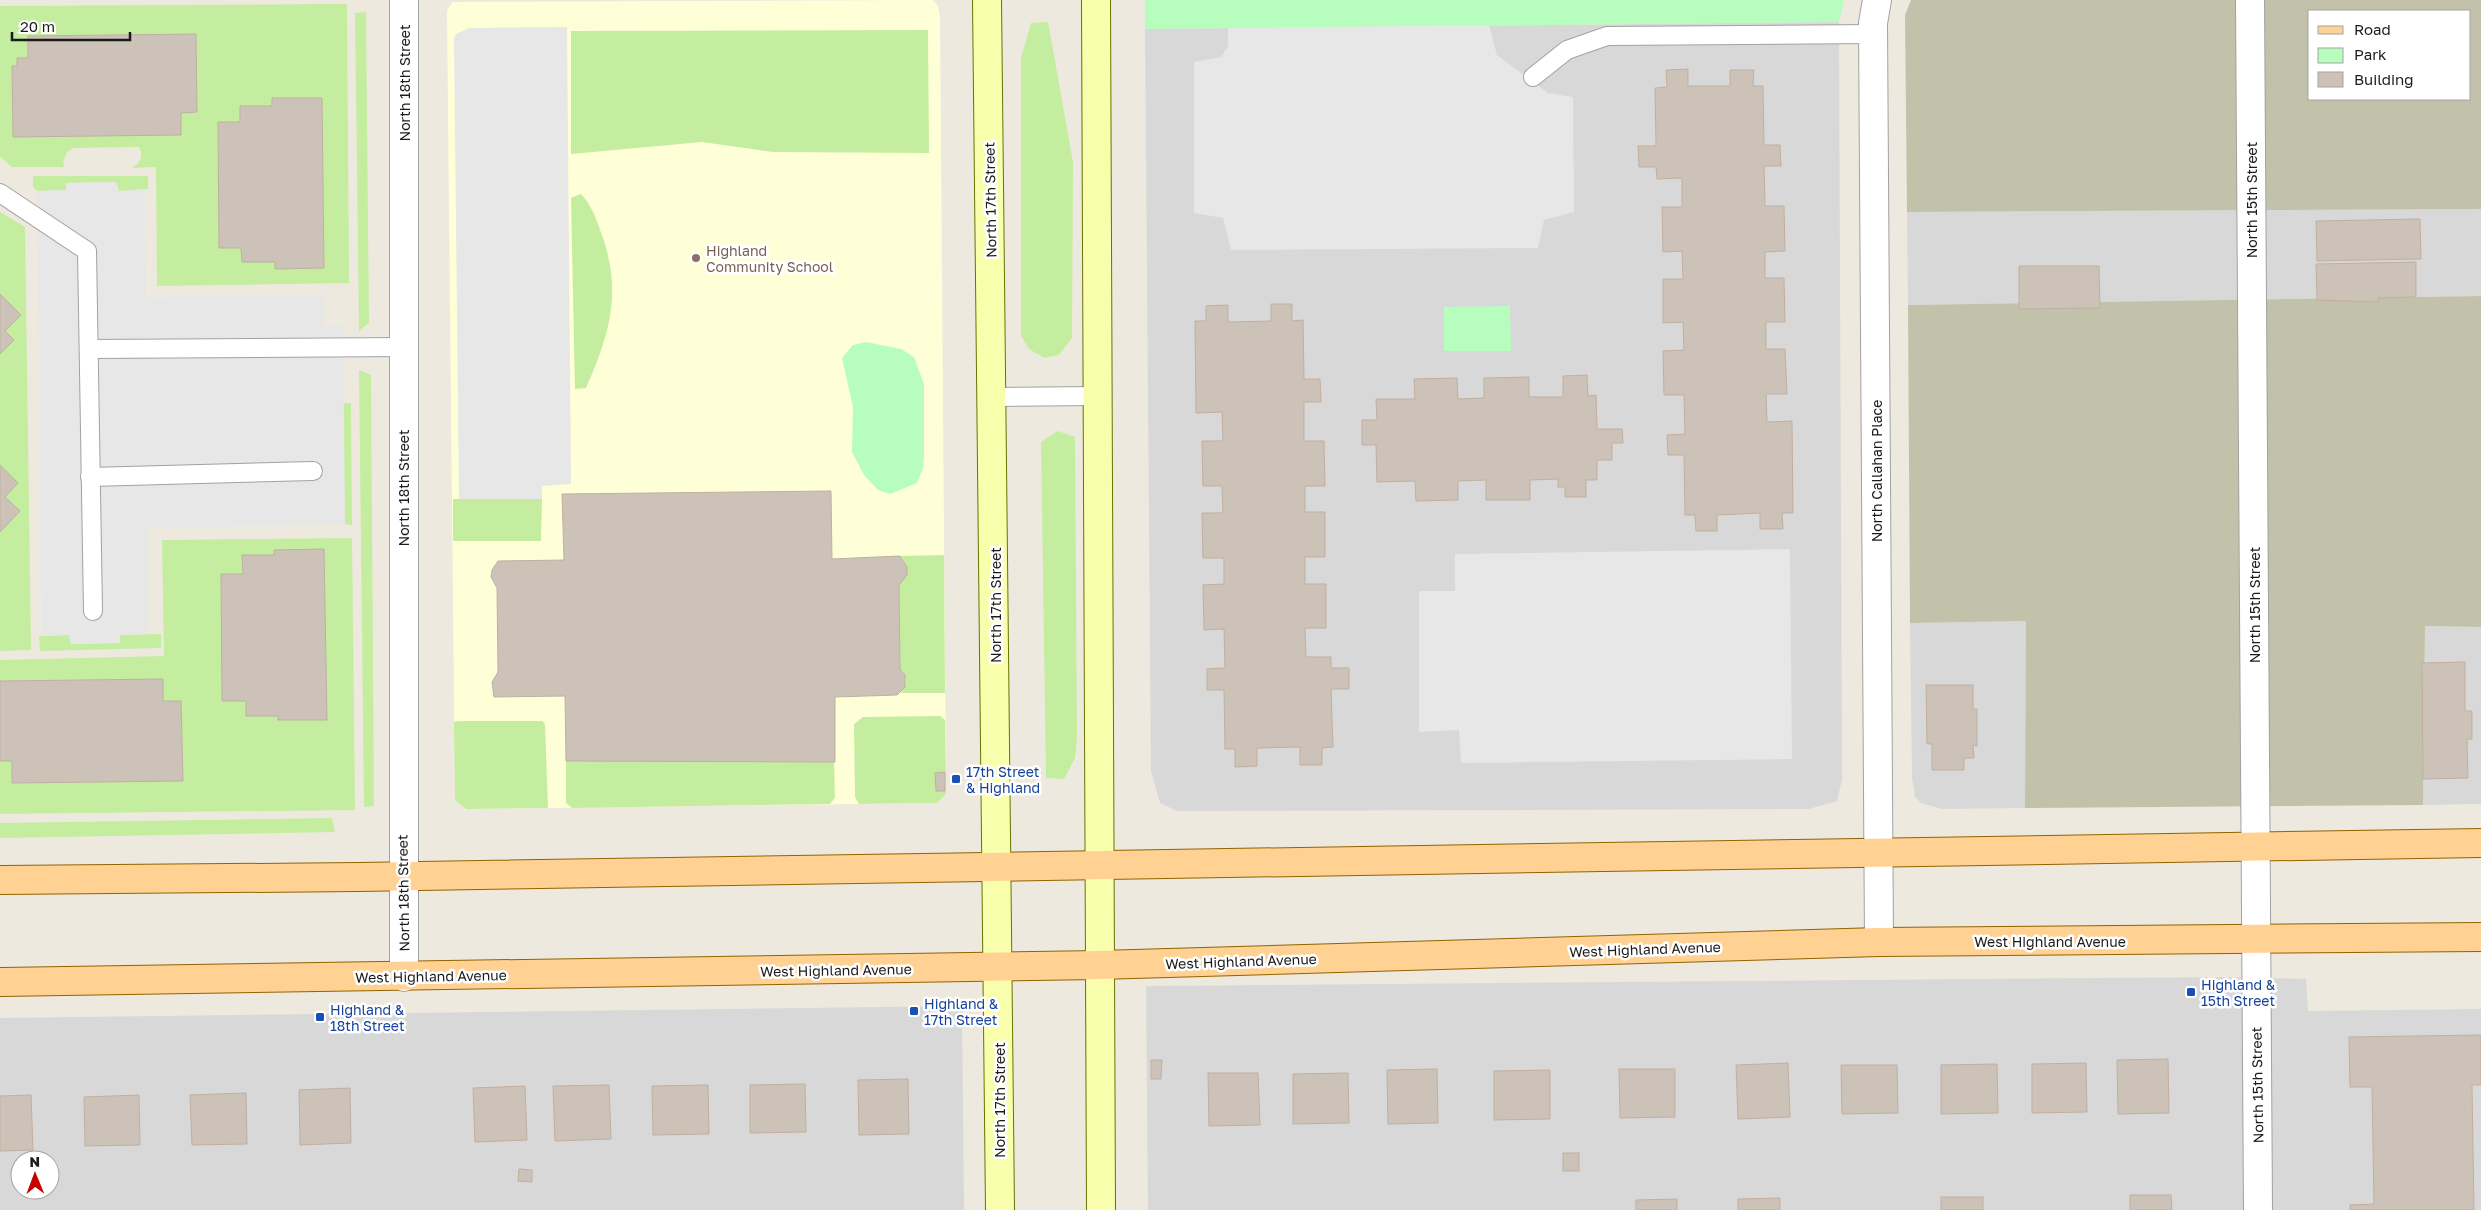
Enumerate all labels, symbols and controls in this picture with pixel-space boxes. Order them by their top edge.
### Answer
scale bar [12,10,130,42]
legend [2308,10,2471,100]
text: 20 m [20,17,55,35]
text: Road [2354,20,2391,38]
street label: North 18th Street [396,25,413,141]
text: Park [2354,45,2387,63]
text: Building [2354,70,2414,88]
street label: North 17th Street [980,142,1000,258]
street label: North 15th Street [2243,142,2260,258]
place label: Highland Community School [706,242,833,275]
marker: Highland Community School [690,252,702,264]
street label: North Callahan Place [1868,400,1885,542]
street label: North 18th Street [395,430,412,546]
street label: North 17th Street [987,547,1004,663]
street label: North 15th Street [2246,547,2263,663]
place label: 17th Street & Highland [966,763,1040,796]
marker: 17th Street & Highland [950,773,962,785]
street label: North 18th Street [393,834,413,952]
street label: West Highland Avenue [1974,933,2126,950]
street label: West Highland Avenue [1569,938,1721,960]
street label: West Highland Avenue [1165,950,1317,972]
street label: West Highland Avenue [760,960,912,980]
street label: West Highland Avenue [355,966,507,986]
place label: Highland & 15th Street [2201,976,2276,1009]
marker: Highland & 15th Street [2185,986,2197,998]
place label: Highland & 17th Street [924,995,999,1028]
place label: Highland & 18th Street [330,1001,405,1034]
marker: Highland & 17th Street [908,1005,920,1017]
marker: Highland & 18th Street [314,1011,326,1023]
street label: North 15th Street [2247,1027,2267,1143]
street label: North 17th Street [991,1042,1008,1158]
north arrow [10,1150,60,1200]
text: N [29,1153,40,1170]

